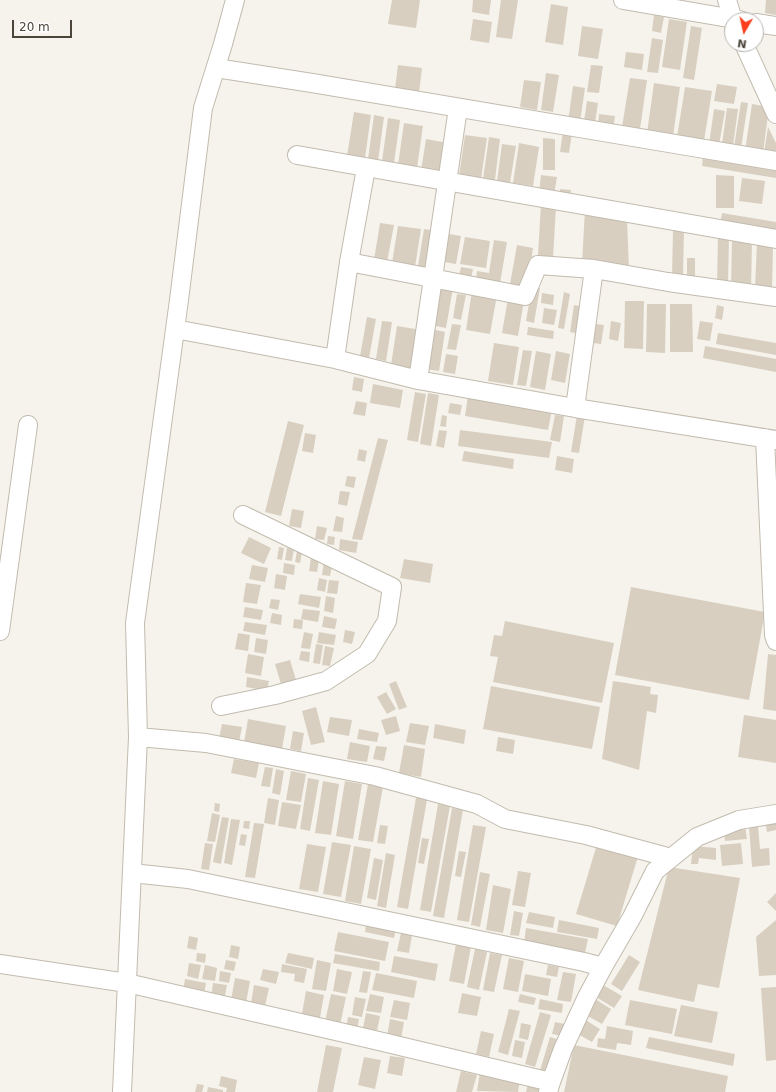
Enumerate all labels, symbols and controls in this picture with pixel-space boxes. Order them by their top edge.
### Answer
scale bar [14,12,74,38]
north arrow [724,12,764,52]
text: 20 m [19,20,50,34]
text: N [737,36,748,50]

